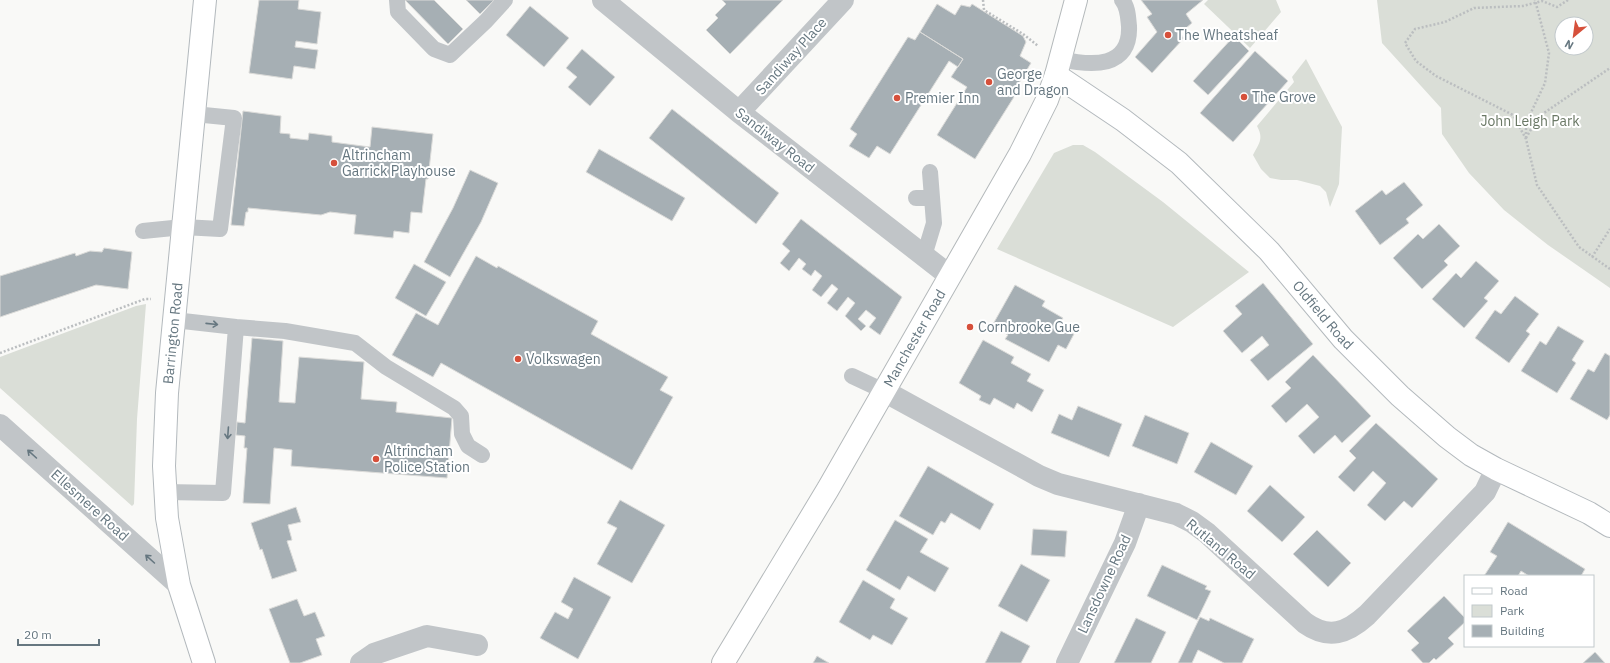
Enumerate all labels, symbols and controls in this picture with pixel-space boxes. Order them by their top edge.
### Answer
street label: Sandiway Place [752,13,831,98]
north arrow [1554,16,1594,56]
place label: The Wheatsheaf [1176,26,1278,44]
marker: The Wheatsheaf [1163,30,1173,40]
text: N [1562,37,1576,53]
place label: George and Dragon [997,65,1069,99]
marker: George and Dragon [984,77,994,87]
place label: The Grove [1252,88,1316,106]
place label: Premier Inn [905,89,979,107]
marker: The Grove [1239,92,1249,102]
marker: Premier Inn [892,93,902,103]
street label: Sandiway Road [732,103,818,177]
park label: John Leigh Park [1480,112,1580,130]
place label: Altrincham Garrick Playhouse [342,146,456,180]
marker: Altrincham Garrick Playhouse [329,158,339,168]
street label: Oldfield Road [1289,277,1357,353]
street label: Barrington Road [159,282,187,385]
street label: Manchester Road [879,286,949,390]
place label: Cornbrooke Gue [978,318,1080,336]
one-way arrow [205,320,218,328]
marker: Cornbrooke Gue [965,322,975,332]
place label: Volkswagen [526,350,601,368]
marker: Volkswagen [513,354,523,364]
one-way arrow [224,426,231,439]
place label: Altrincham Police Station [384,442,470,476]
one-way arrow [27,449,38,458]
marker: Altrincham Police Station [371,454,381,464]
street label: Ellesmere Road [47,465,133,545]
street label: Rutland Road [1183,515,1259,583]
street label: Lansdowne Road [1073,532,1135,636]
one-way arrow [145,554,155,563]
legend [1464,575,1594,647]
text: Road [1500,583,1528,598]
text: Park [1500,603,1525,618]
scale bar [18,621,99,647]
text: Building [1500,623,1545,638]
text: 20 m [24,627,52,642]

